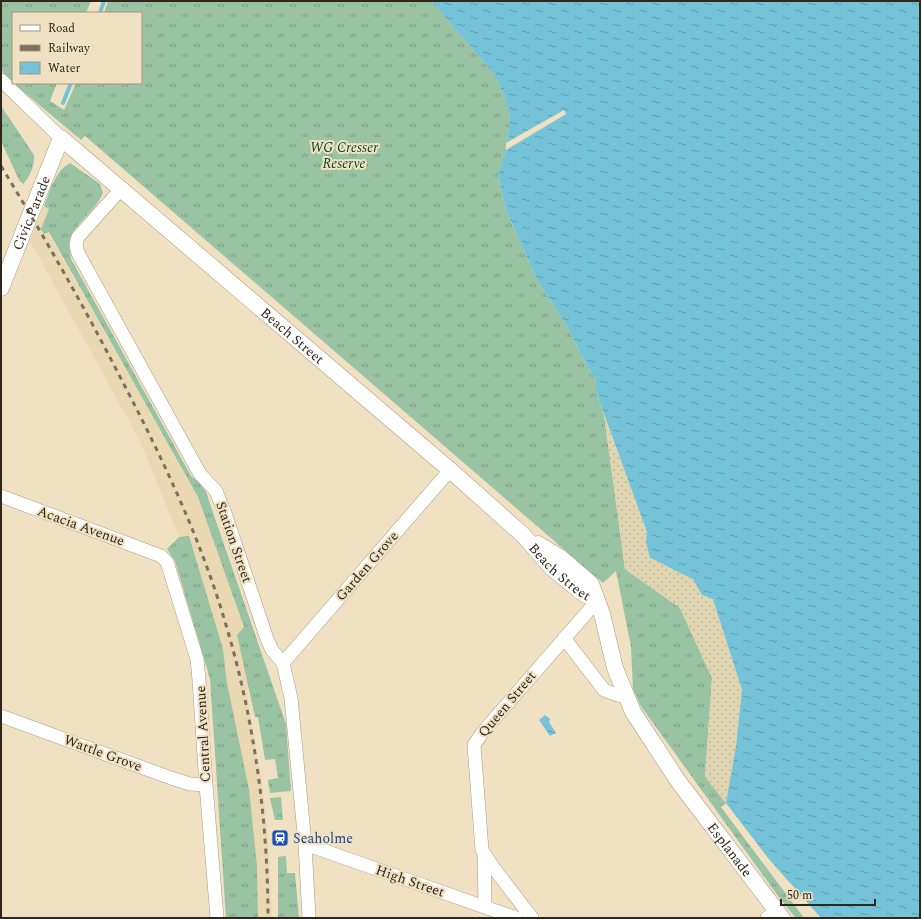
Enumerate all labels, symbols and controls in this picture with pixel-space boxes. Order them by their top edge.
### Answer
legend [12,12,142,84]
text: Road [48,19,75,38]
text: Railway [48,39,91,58]
text: Water [48,59,80,78]
park label: WG Cresser Reserve [310,137,378,174]
street label: Civic Parade [7,172,56,253]
street label: Beach Street [256,302,329,369]
street label: Station Street [210,499,258,585]
street label: Acacia Avenue [34,500,128,552]
street label: Garden Grove [331,526,404,606]
street label: Beach Street [524,538,595,606]
street label: Queen Street [473,666,541,742]
street label: Central Avenue [190,685,216,783]
street label: Wattle Grove [61,729,145,777]
street label: Esplanade [702,818,758,881]
station icon: Seaholme [270,828,290,848]
place label: Seaholme [293,828,353,849]
street label: High Street [373,859,447,903]
scale bar [781,881,875,907]
text: 50 m [787,886,812,905]

